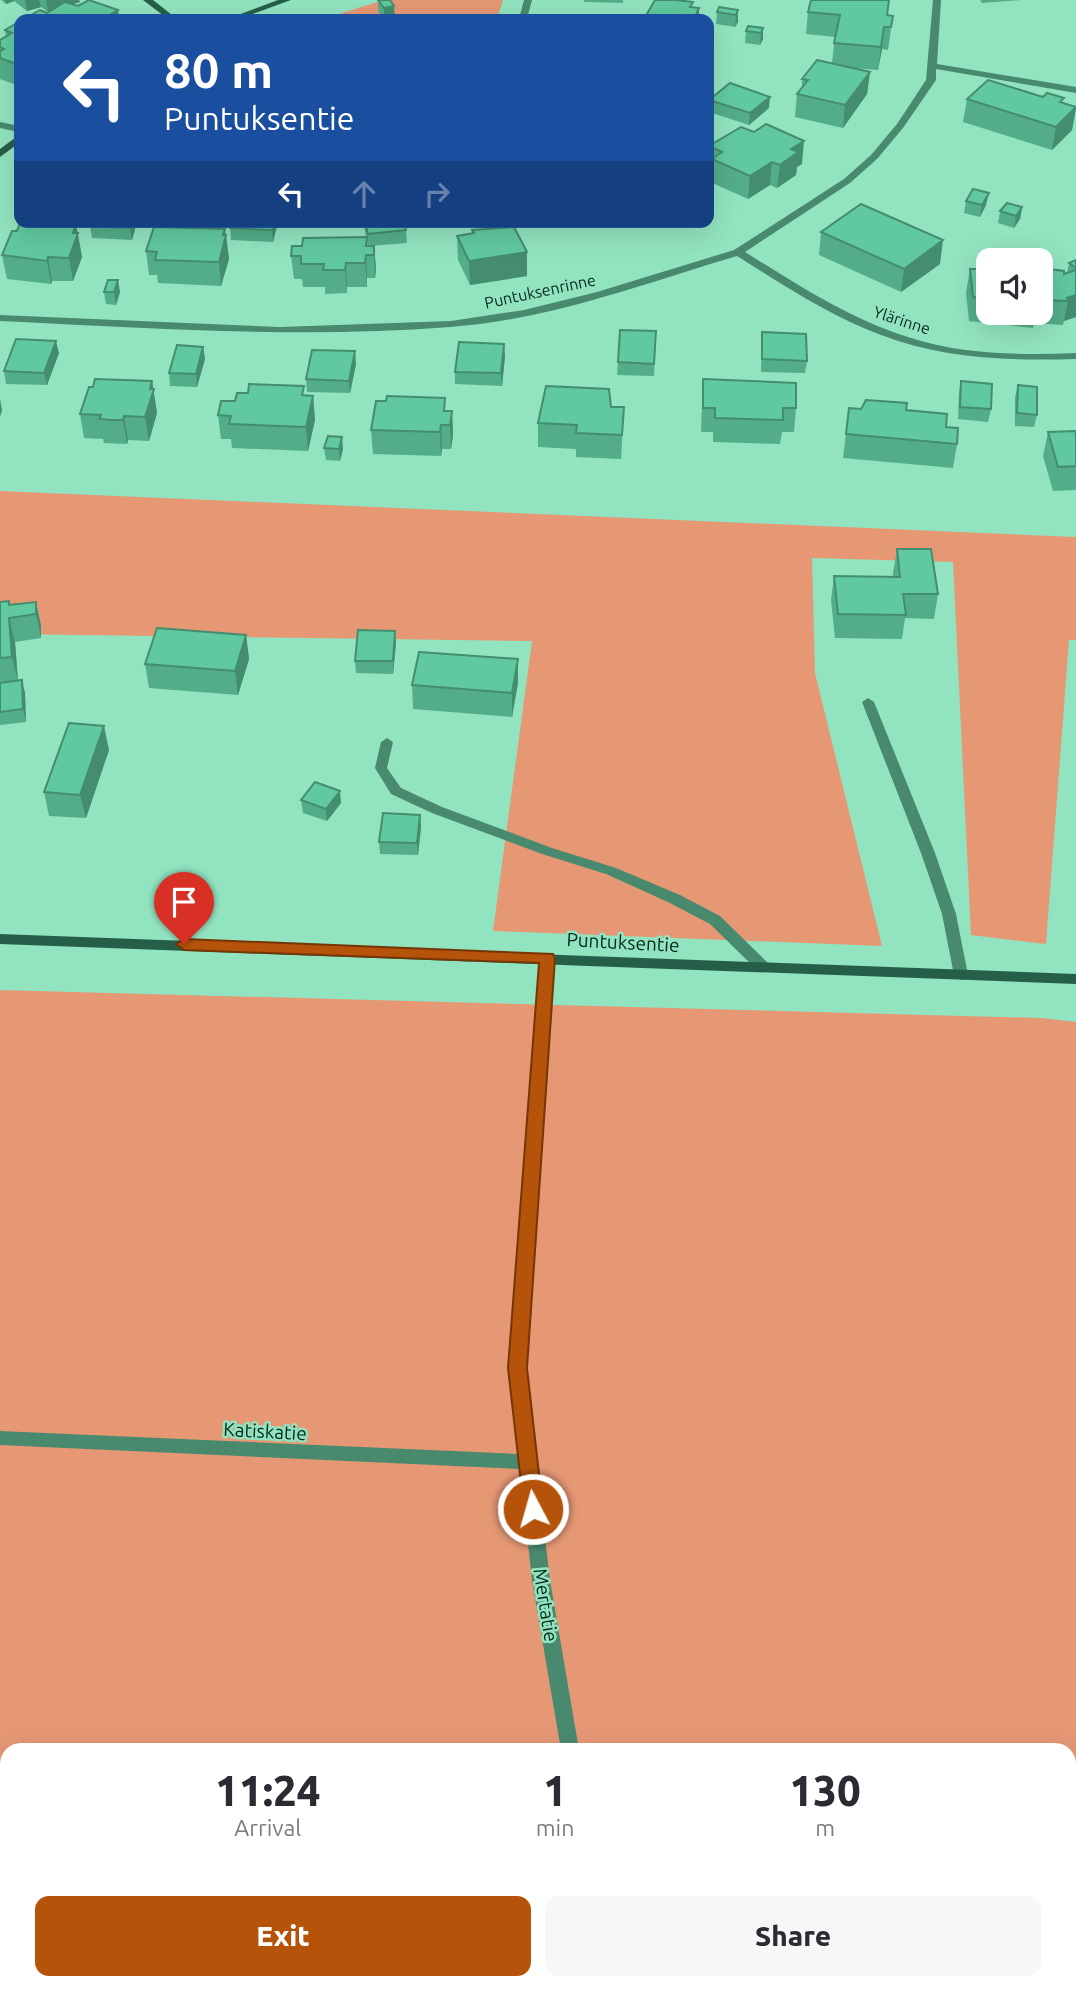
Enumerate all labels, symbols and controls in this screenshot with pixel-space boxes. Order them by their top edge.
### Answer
icon: left [49,42,140,133]
text: 80 m [164,42,273,97]
text: Puntuksentie [164,100,355,136]
icon: left [272,175,310,213]
icon: ahead [345,175,383,213]
icon: right [418,175,456,213]
map controls [976,248,1053,325]
button: sound [976,248,1053,325]
street label: Puntuksenrinne [483,270,597,312]
street label: Ylärinne [871,302,933,338]
pin [154,872,214,944]
icon: arrive [165,883,203,921]
street label: Puntuksentie [566,928,680,956]
street label: Katiskatie [223,1418,307,1444]
position arrow [496,1472,570,1546]
street label: Mertatie [529,1567,563,1643]
text: 11:24 [215,1767,320,1814]
text: 1 [543,1767,567,1814]
text: 130 [790,1767,861,1814]
text: Arrival [234,1815,301,1840]
text: min [536,1815,574,1840]
text: m [815,1815,835,1840]
button: Exit [35,1896,531,1976]
button: Share [545,1896,1041,1976]

